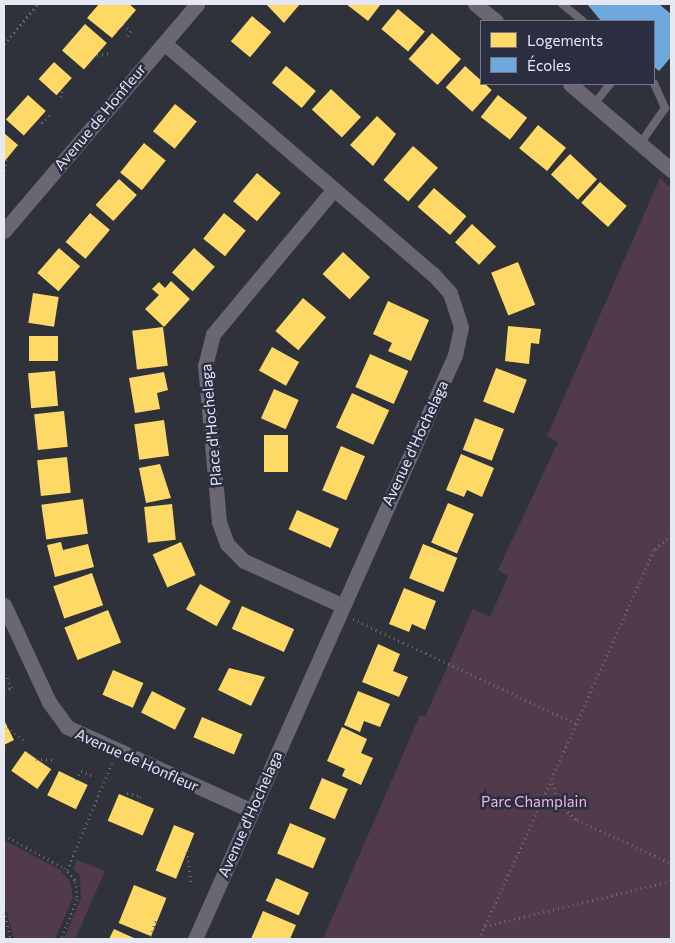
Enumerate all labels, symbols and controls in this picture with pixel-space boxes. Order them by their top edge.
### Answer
legend [480,20,655,85]
text: Logements [527,31,603,49]
text: Écoles [527,56,571,74]
street label: Avenue de Honfleur [50,60,150,174]
street label: Place d'Hochelaga [197,363,225,487]
street label: Avenue d'Hochelaga [378,377,452,509]
street label: Avenue de Honfleur [73,725,201,795]
street label: Avenue d'Hochelaga [214,748,286,880]
park label: Parc Champlain [481,793,587,811]

